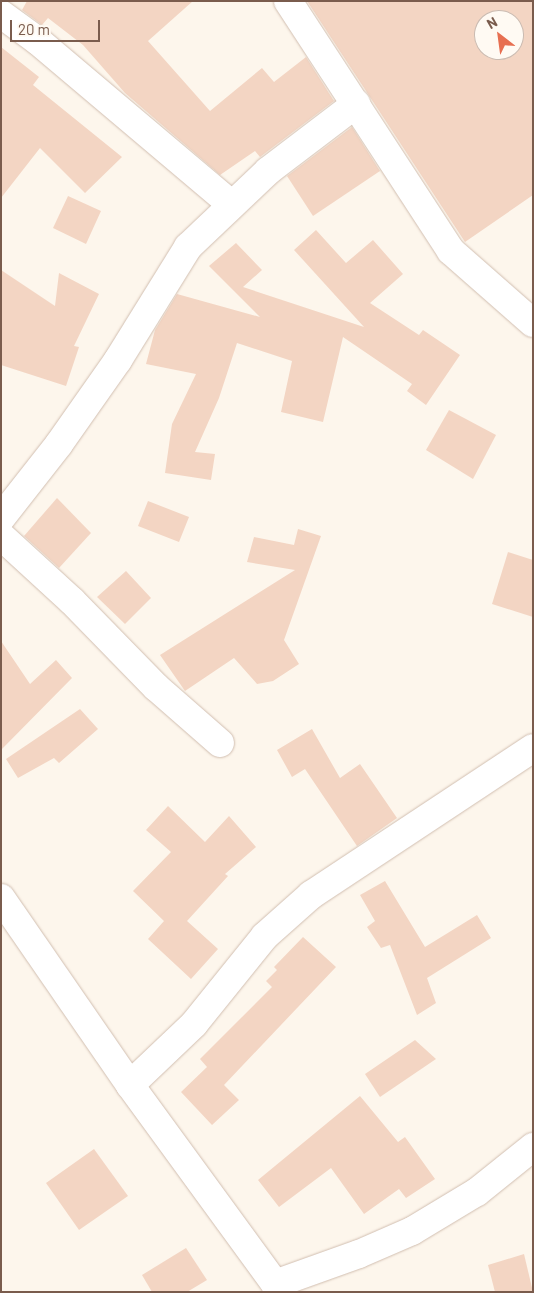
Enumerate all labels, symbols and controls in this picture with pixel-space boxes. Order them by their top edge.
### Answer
scale bar [12,10,102,42]
north arrow [474,10,524,60]
text: N [483,13,500,32]
text: 20 m [18,20,50,38]

